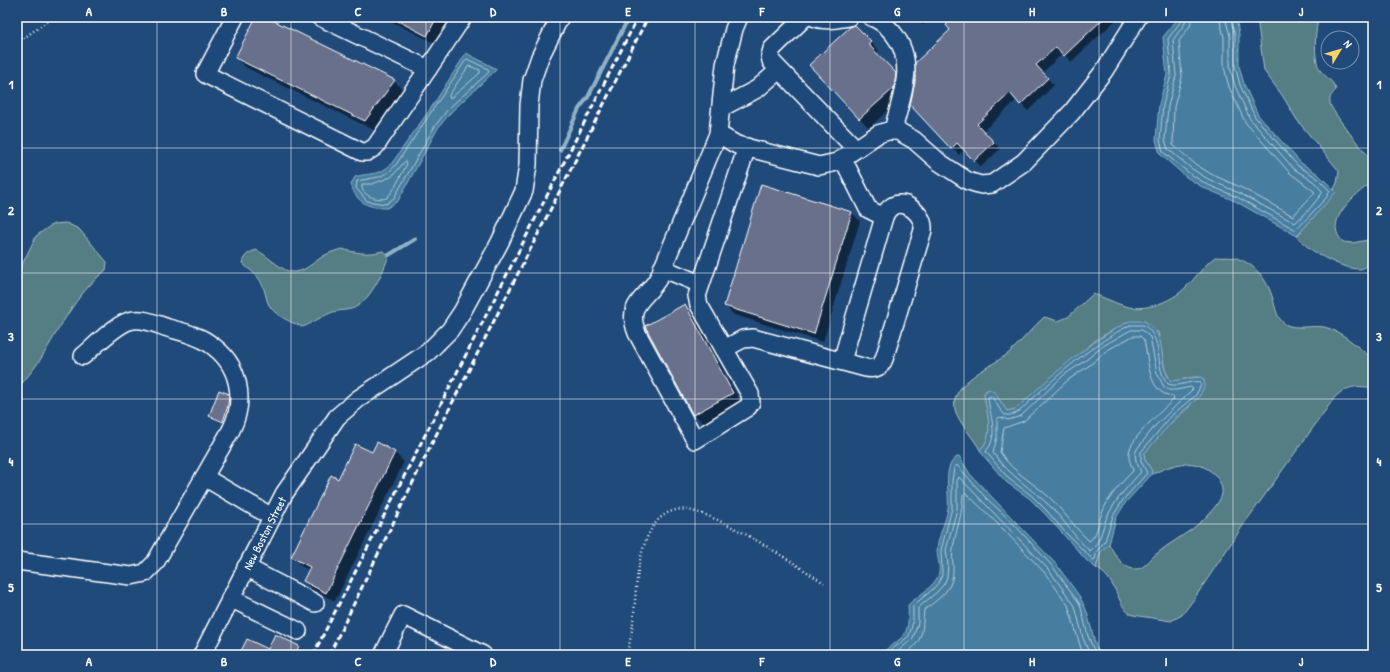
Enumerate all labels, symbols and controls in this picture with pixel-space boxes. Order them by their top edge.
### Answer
text: A [86,2,93,20]
text: B [221,2,228,20]
text: C [354,2,362,20]
text: D [490,2,497,20]
text: E [625,2,631,20]
text: F [759,2,766,20]
text: G [894,2,901,20]
text: H [1029,2,1035,20]
text: I [1164,2,1168,20]
text: J [1299,2,1304,20]
north arrow [1320,30,1360,70]
text: N [1341,37,1355,51]
text: 1 [9,75,14,93]
text: 1 [1377,75,1382,93]
text: 2 [8,201,15,219]
text: 2 [1376,201,1383,219]
text: 3 [8,327,14,345]
text: 3 [1376,327,1382,345]
text: 4 [9,452,14,470]
text: 4 [1377,452,1382,470]
street label: New Boston Street [238,493,290,573]
text: 5 [8,578,14,596]
text: 5 [1376,578,1382,596]
text: A [86,652,93,670]
text: B [221,652,228,670]
text: C [354,652,362,670]
text: D [490,652,497,670]
text: E [625,652,631,670]
text: F [759,652,766,670]
text: G [894,652,901,670]
text: H [1029,652,1035,670]
text: I [1164,652,1168,670]
text: J [1299,652,1304,670]

